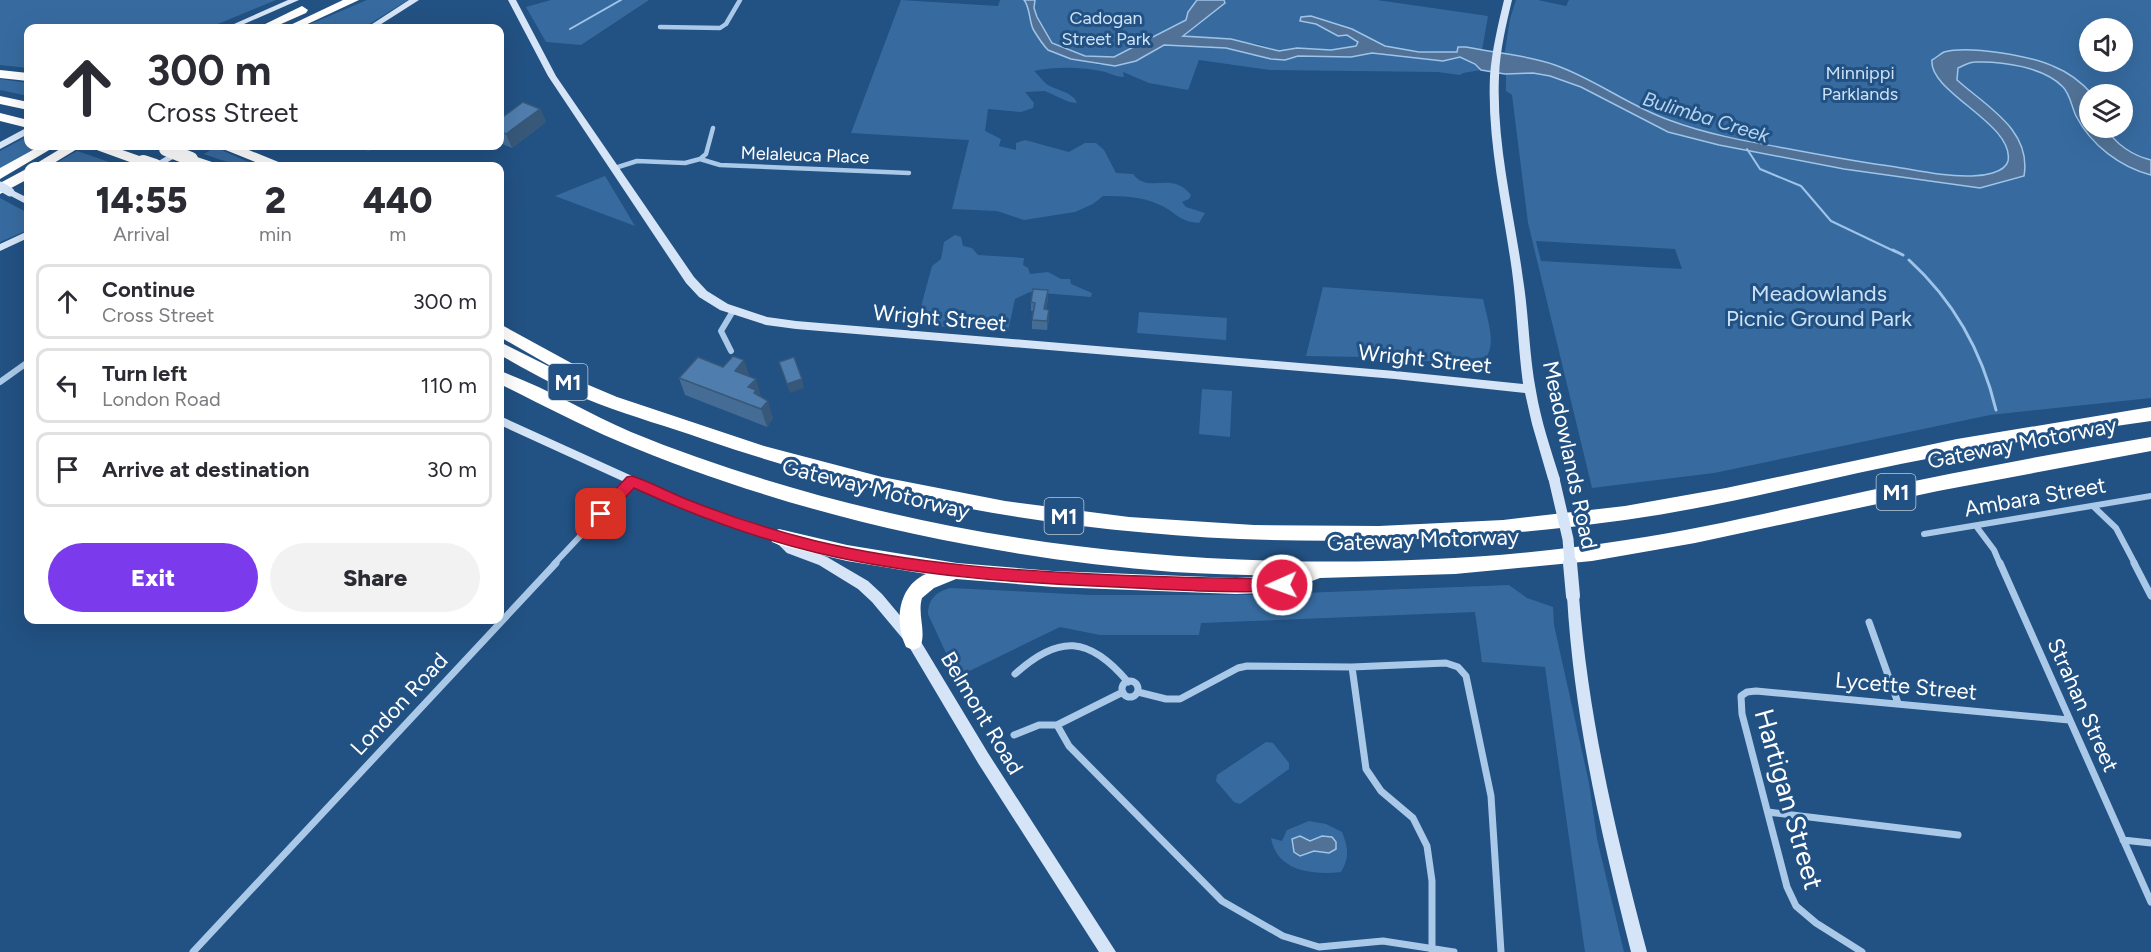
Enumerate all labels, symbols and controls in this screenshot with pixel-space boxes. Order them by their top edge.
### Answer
park label: Cadogan Street Park [1061,7,1151,50]
map controls [2079,18,2133,138]
button: sound [2079,18,2133,72]
text: 300 m [147,45,271,96]
icon: ahead [48,48,126,126]
park label: Minnippi Parklands [1822,62,1898,105]
button: layers [2079,84,2133,138]
water label: Bulimba Creek [1640,86,1773,148]
text: Cross Street [147,96,299,129]
street label: Melaleuca Place [740,142,870,168]
text: 14:55 [95,179,187,222]
text: 2 [265,179,286,222]
text: 440 [363,179,433,222]
text: Arrival [113,222,170,246]
text: min [259,222,292,246]
text: m [389,222,406,246]
text: Continue [102,276,195,303]
park label: Meadowlands Picnic Ground Park [1726,280,1912,332]
icon: ahead [51,285,84,318]
text: 300 m [413,288,477,315]
street label: Wright Street [872,299,1008,337]
text: Cross Street [102,303,214,327]
street label: Wright Street [1357,339,1493,379]
street label: Meadowlands Road [1537,358,1603,552]
text: Turn left [102,360,188,387]
road number: M1 [548,364,588,400]
icon: left [51,369,84,402]
text: 110 m [421,372,477,399]
text: London Road [102,387,221,411]
street label: Gateway Motorway [1925,411,2119,475]
icon: arrive [51,453,84,486]
street label: Gateway Motorway [779,453,973,525]
text: Arrive at destination [102,456,310,483]
text: 30 m [427,456,477,483]
street label: Ambara Street [1962,471,2108,523]
road number: M1 [1876,474,1916,510]
pin [575,488,626,539]
icon: arrive [584,497,617,530]
road number: M1 [1044,498,1084,534]
street label: Gateway Motorway [1326,523,1520,557]
button: Exit [48,543,258,612]
button: Share [270,543,480,612]
position arrow [1250,553,1314,617]
street label: Strahan Street [2042,634,2124,776]
street label: London Road [345,647,453,761]
street label: Belmont Road [935,647,1029,779]
street label: Lycette Street [1834,666,1978,706]
street label: Hartigan Street [1747,705,1831,893]

